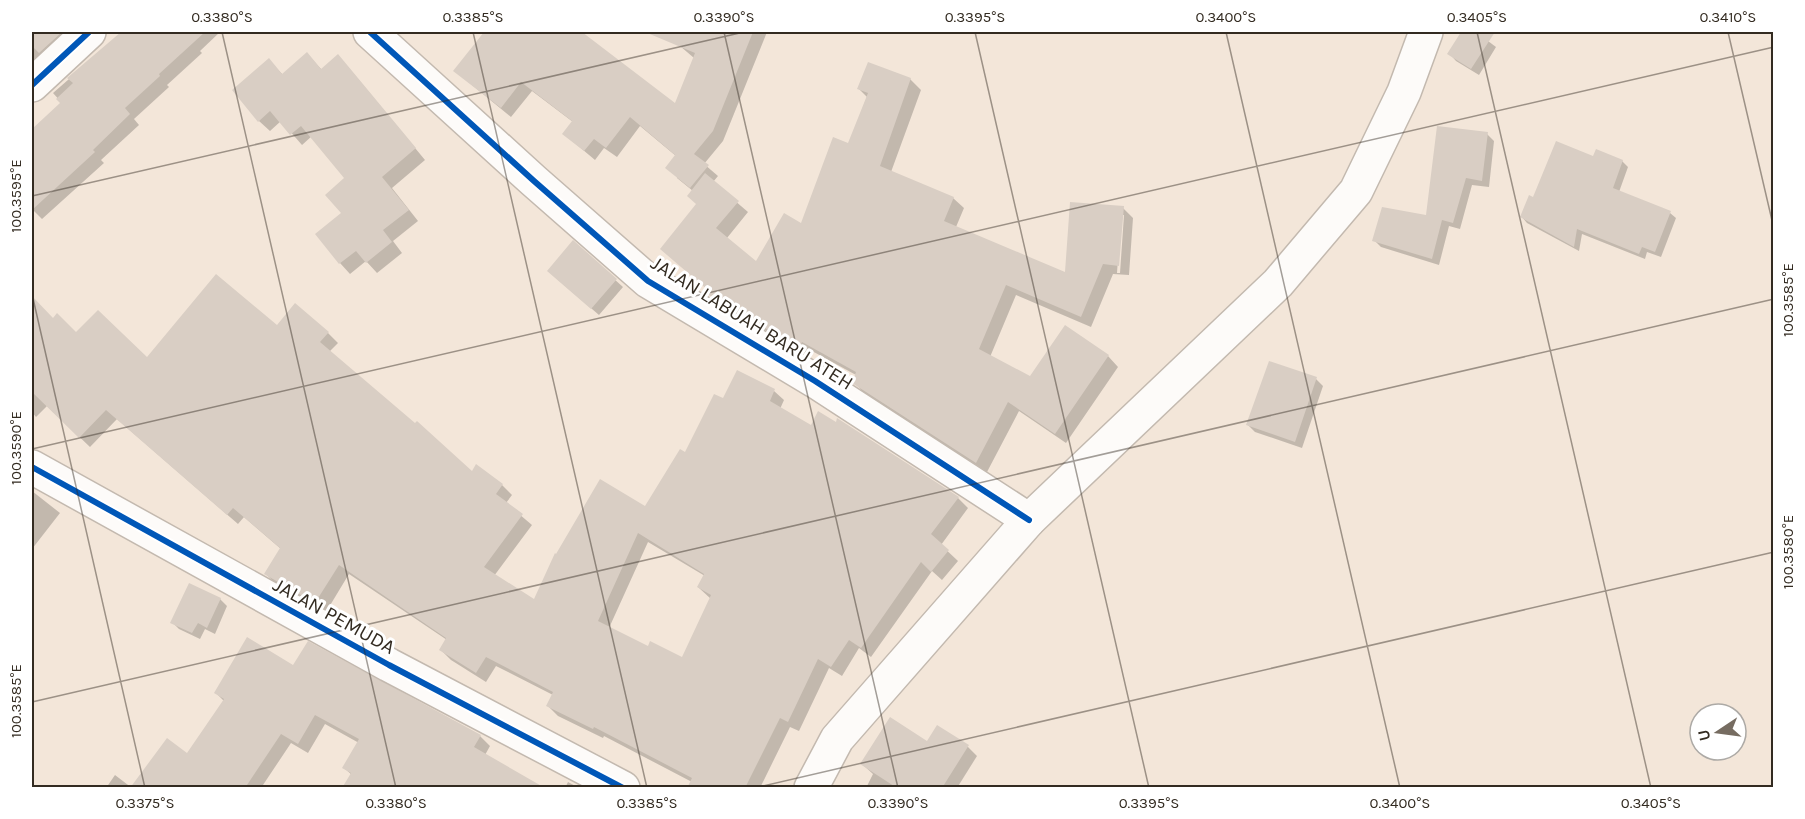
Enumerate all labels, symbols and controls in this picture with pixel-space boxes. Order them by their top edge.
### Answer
text: 0.3380°S [191,8,253,26]
text: 0.3385°S [442,8,504,26]
text: 0.3390°S [693,8,755,26]
text: 0.3395°S [945,8,1005,26]
text: 0.3400°S [1196,8,1256,26]
text: 0.3405°S [1447,8,1507,26]
text: 0.3410°S [1700,8,1756,26]
text: 100.3595°E [7,159,25,233]
street label: JALAN LABUAH BARU ATEH [647,251,857,395]
text: 100.3585°E [1779,263,1797,337]
text: 100.3590°E [7,411,25,485]
text: 100.3580°E [1779,515,1797,589]
street label: JALAN PEMUDA [269,573,399,659]
text: 100.3585°E [7,664,25,738]
north arrow [1688,702,1748,762]
text: U [1693,728,1714,743]
text: 0.3375°S [116,794,174,812]
text: 0.3380°S [365,794,427,812]
text: 0.3385°S [616,794,678,812]
text: 0.3390°S [867,794,929,812]
text: 0.3395°S [1119,794,1179,812]
text: 0.3400°S [1370,794,1430,812]
text: 0.3405°S [1621,794,1681,812]

